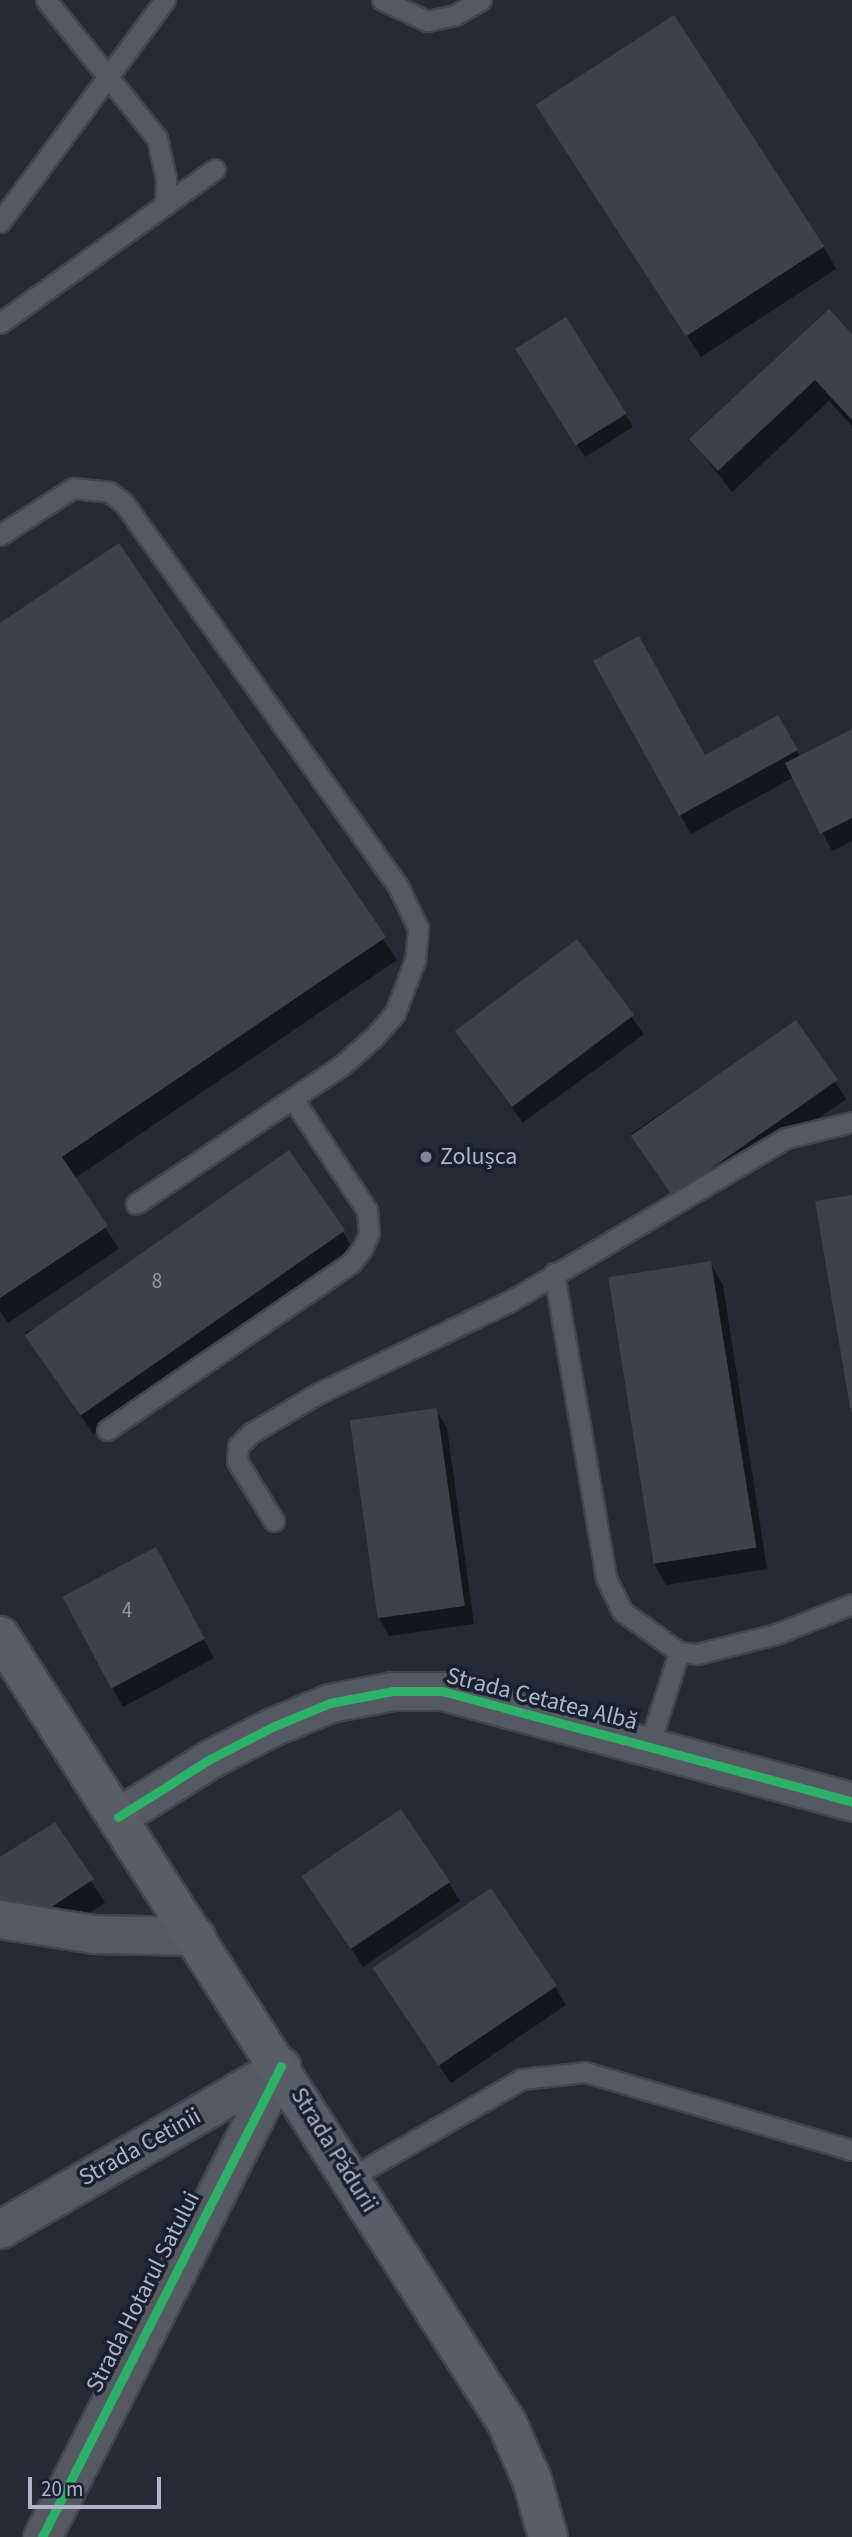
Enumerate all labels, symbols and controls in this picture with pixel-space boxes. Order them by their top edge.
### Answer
place label: Zolușca [440,1143,517,1171]
marker: Zolușca [418,1149,434,1165]
house number: 8 [152,1268,162,1294]
house number: 4 [122,1597,132,1623]
street label: Strada Cetatea Albă [444,1661,640,1737]
street label: Strada Pădurii [284,2082,384,2218]
street label: Strada Cetinii [74,2102,206,2192]
street label: Strada Hotarul Satului [80,2187,206,2397]
scale bar [32,2464,164,2508]
text: 20 m [41,2474,83,2504]

